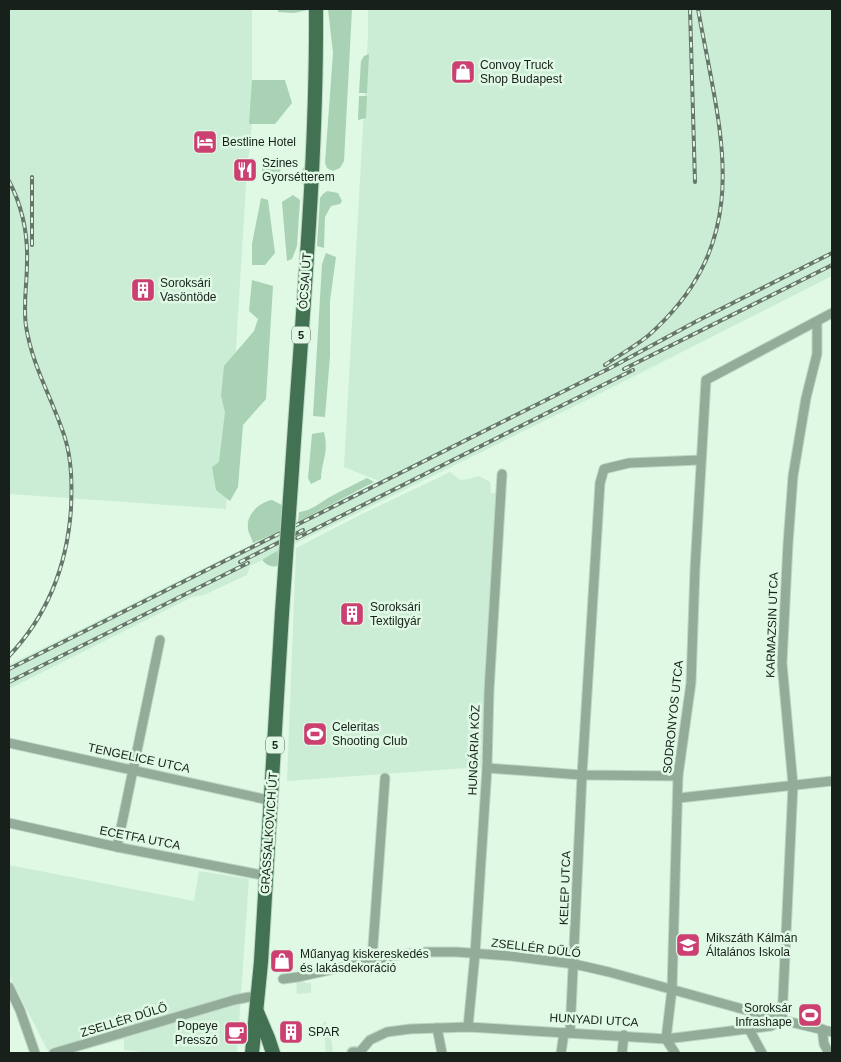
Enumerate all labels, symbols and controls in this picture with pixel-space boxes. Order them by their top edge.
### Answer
place label: Convoy Truck Shop Budapest [480,58,563,86]
shop icon: Convoy Truck Shop Budapest [450,59,476,85]
hotel icon: Bestline Hotel [192,129,218,155]
place label: Bestline Hotel [222,135,296,149]
place label: Szines Gyorsétterem [262,156,335,184]
restaurant icon: Szines Gyorsétterem [232,157,258,183]
street label: ÓCSAI ÚT [295,252,314,310]
place label: Soroksári Vasöntöde [160,276,217,304]
building icon: Soroksári Vasöntöde [130,277,156,303]
road number: 5 [292,326,310,344]
street label: KARMAZSIN UTCA [763,572,781,678]
place label: Soroksári Textilgyár [370,600,421,628]
building icon: Soroksári Textilgyár [339,601,365,627]
street label: SODRONYOS UTCA [660,660,686,774]
street label: HUNGÁRIA KÖZ [464,704,483,796]
place label: Celeritas Shooting Club [332,720,408,748]
sports icon: Celeritas Shooting Club [302,721,328,747]
road number: 5 [266,736,284,754]
street label: TENGELICE UTCA [87,740,191,776]
street label: GRASSALKOVICH ÚT [257,771,280,894]
street label: ECETFA UTCA [98,823,182,853]
street label: KELEP UTCA [557,851,573,925]
place label: Mikszáth Kálmán Általános Iskola [706,931,797,959]
school or university icon: Mikszáth Kálmán Általános Iskola [675,932,701,958]
street label: ZSELLÉR DŰLŐ [490,935,582,960]
place label: Műanyag kiskereskedés és lakásdekoráció [300,947,429,975]
shop icon: Műanyag kiskereskedés és lakásdekoráció [269,948,295,974]
street label: ZSELLÉR DŰLŐ [79,999,169,1040]
place label: Soroksár Infrashape [735,1001,792,1029]
sports icon: Soroksár Infrashape [797,1002,823,1028]
street label: HUNYADI UTCA [549,1011,639,1029]
place label: Popeye Presszó [175,1019,218,1047]
building icon: SPAR [278,1019,304,1045]
cafe icon: Popeye Presszó [223,1020,249,1046]
place label: SPAR [308,1025,340,1039]

